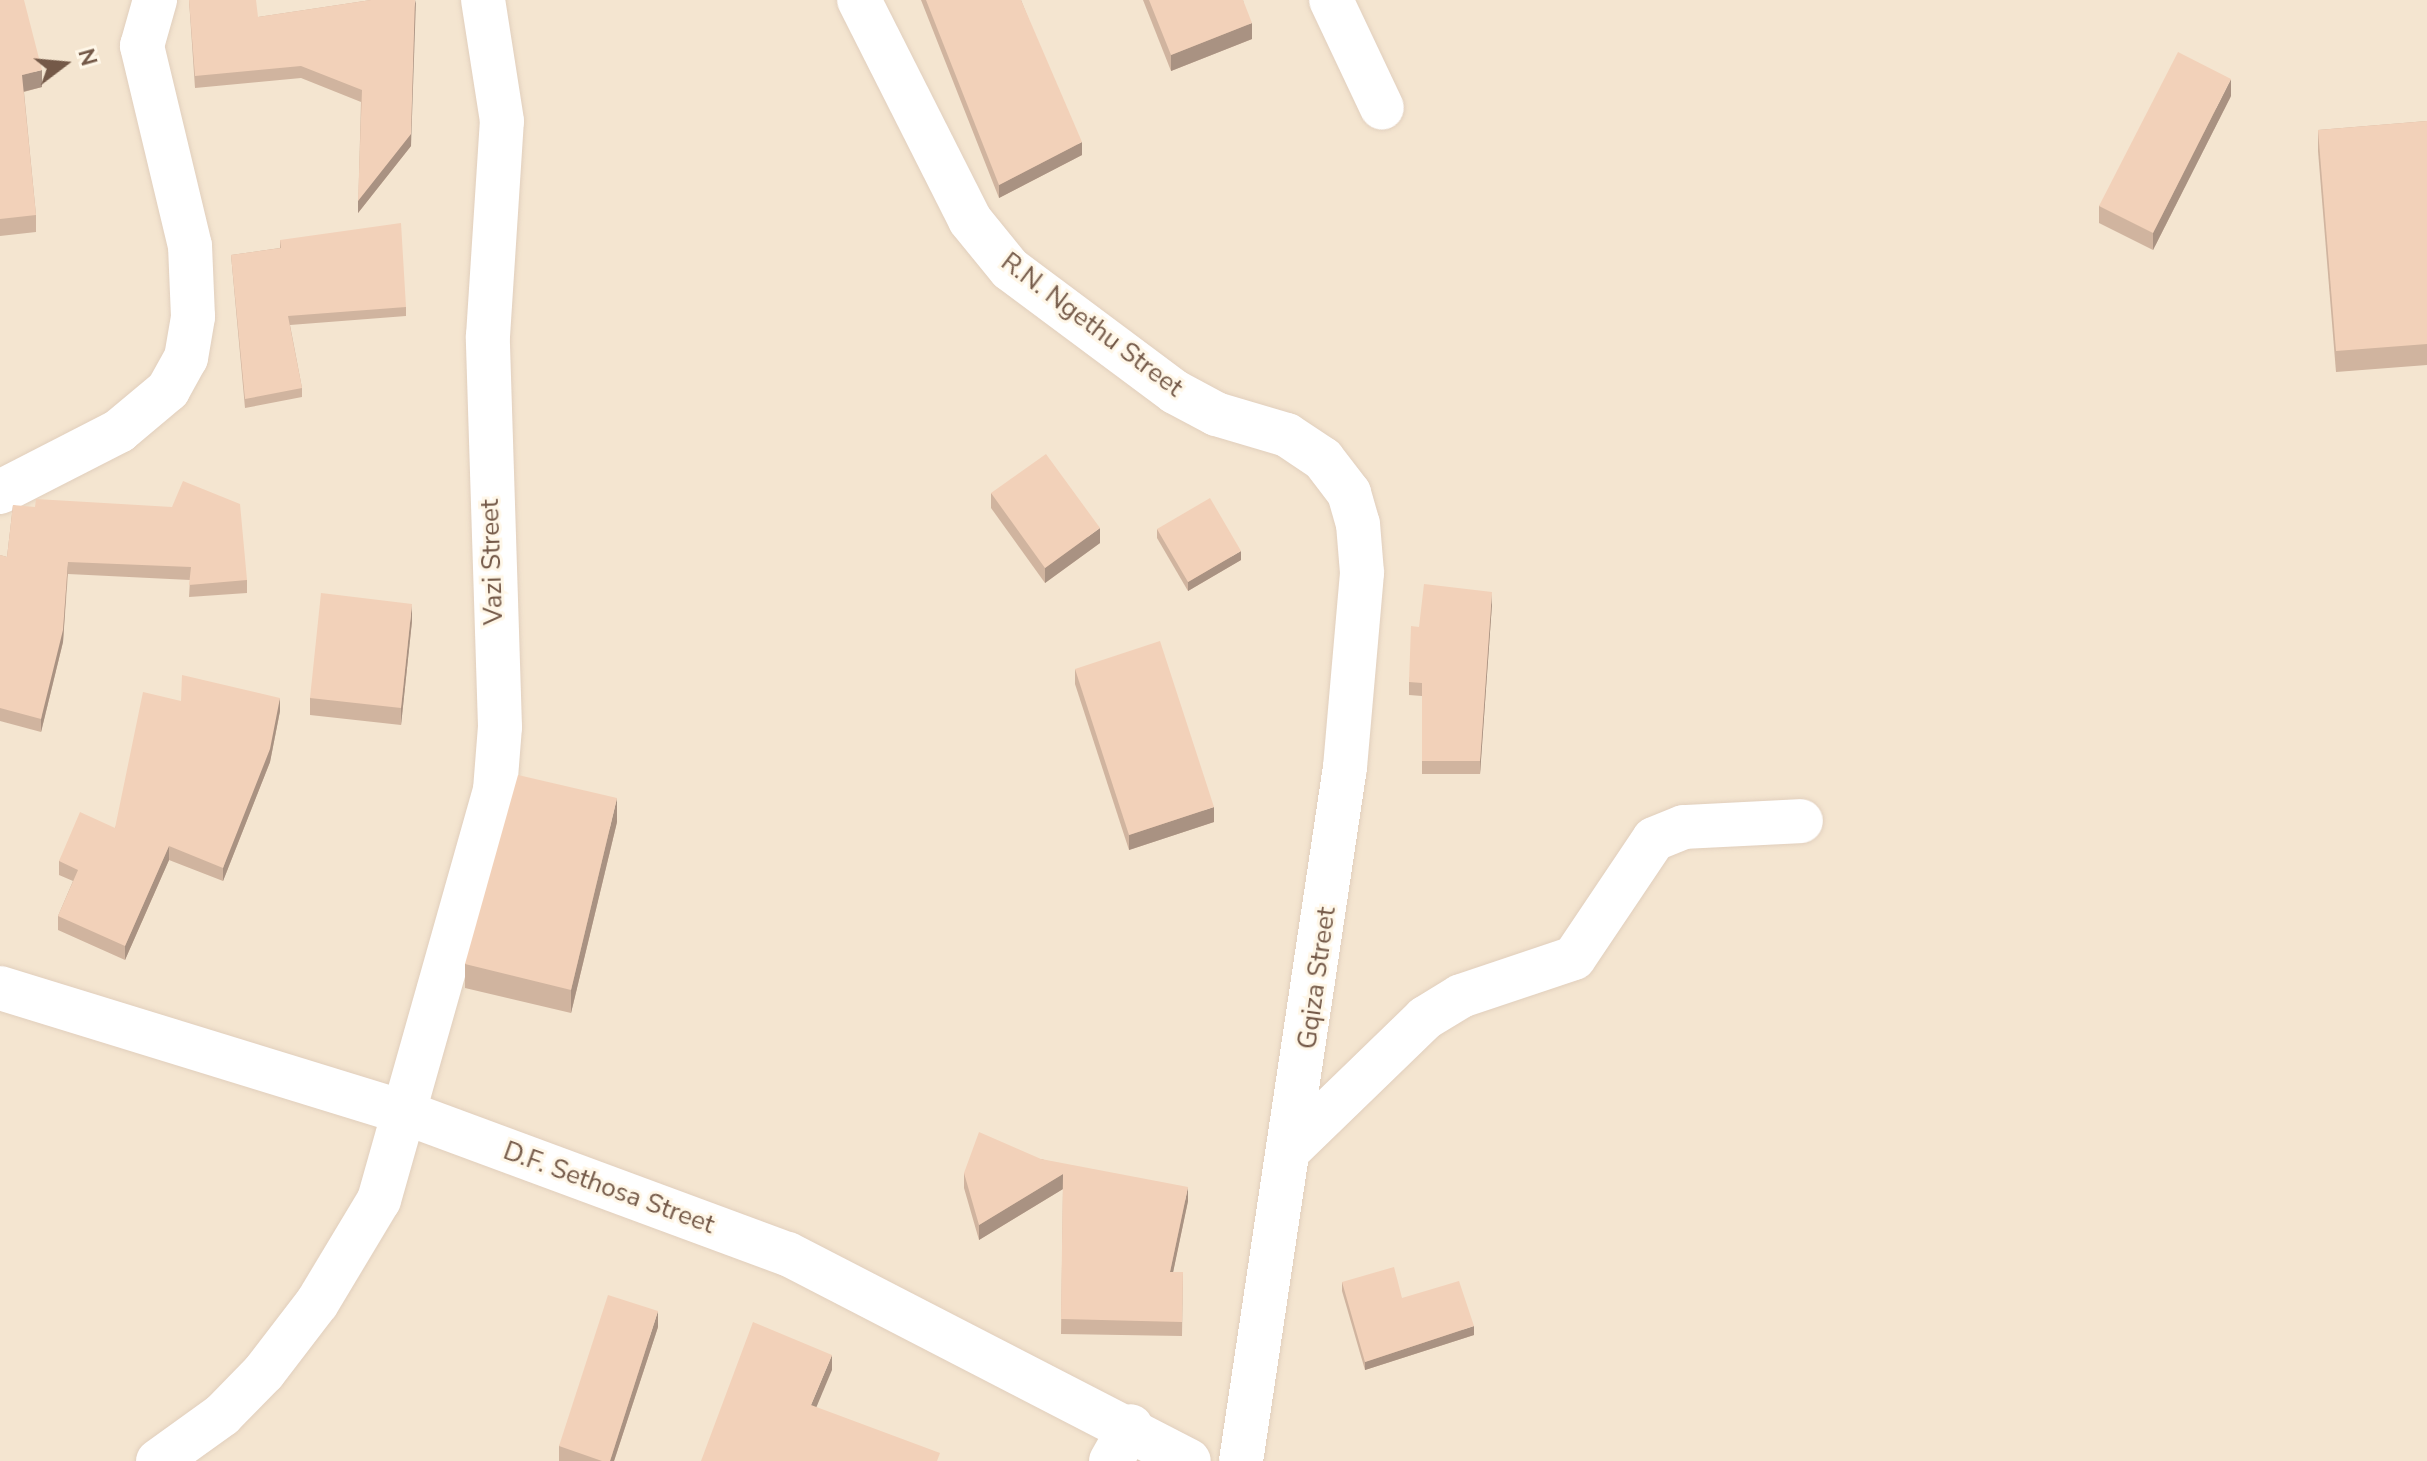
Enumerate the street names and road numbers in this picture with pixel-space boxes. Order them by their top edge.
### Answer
street label: R.N. Ngethu Street [995,246,1189,404]
street label: Vazi Street [474,499,510,625]
street label: Gqiza Street [1292,905,1342,1051]
street label: D.F. Sethosa Street [499,1135,719,1241]

